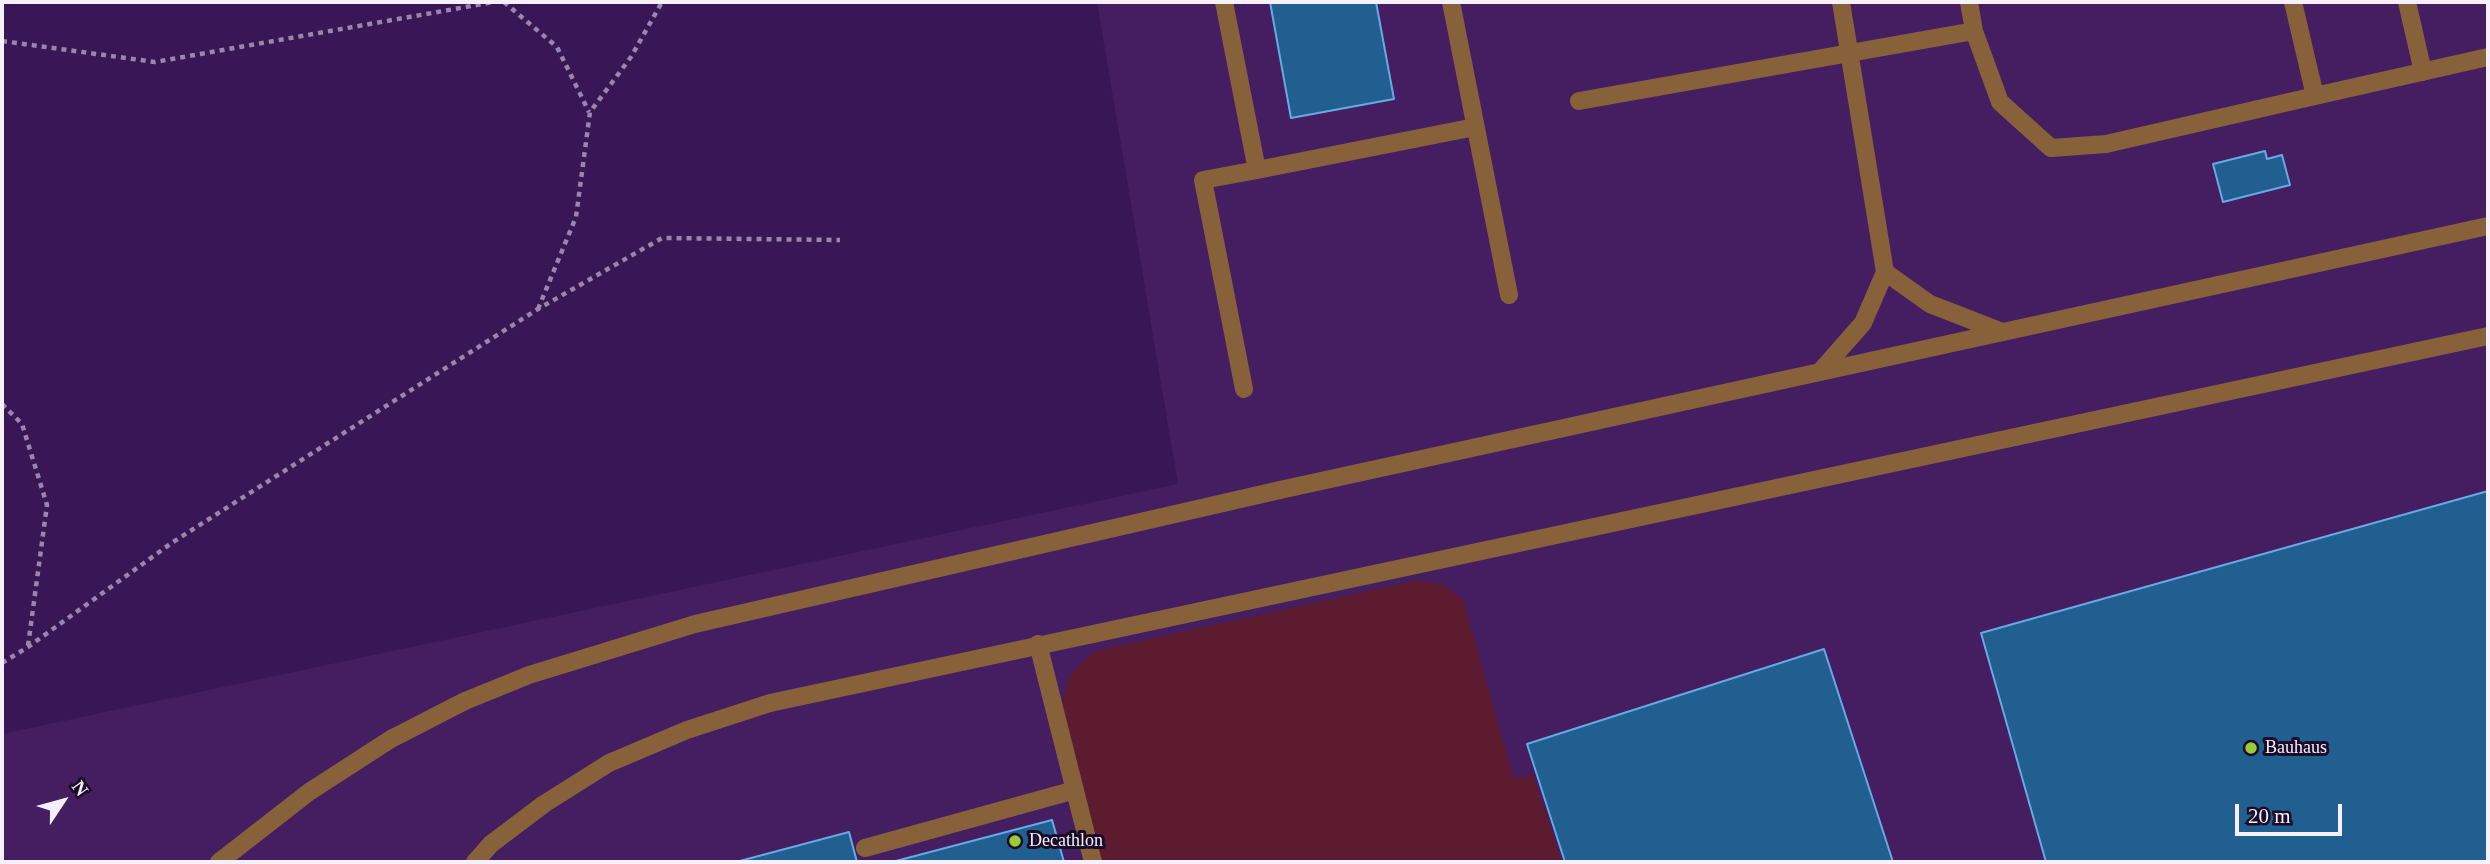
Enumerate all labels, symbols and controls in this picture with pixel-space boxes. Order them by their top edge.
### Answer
place label: Bauhaus [2265,737,2327,759]
marker: Bauhaus [2243,740,2259,756]
north arrow [28,766,98,836]
text: N [68,777,93,800]
scale bar [2238,790,2345,834]
text: 20 m [2248,804,2291,828]
place label: Decathlon [1029,830,1103,852]
marker: Decathlon [1007,833,1023,849]

